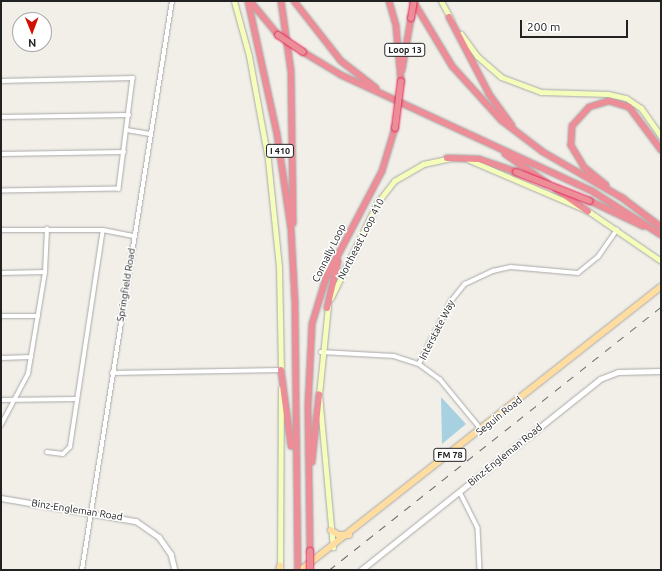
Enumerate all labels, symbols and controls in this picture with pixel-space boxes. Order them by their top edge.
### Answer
north arrow [12,12,52,52]
scale bar [522,12,630,38]
text: 200 m [527,20,560,33]
text: N [28,37,36,49]
road number: Loop 13 [384,43,426,57]
road number: I 410 [265,144,295,158]
street label: Northeast Loop 410 [335,196,387,282]
street label: Connally Loop [310,222,348,284]
street label: Springfield Road [114,247,138,323]
street label: Interstate Way [417,298,457,362]
street label: Seguin Road [474,394,524,438]
street label: Binz-Engleman Road [465,421,545,489]
road number: FM 78 [433,448,467,462]
street label: Binz-Engleman Road [31,497,123,523]

